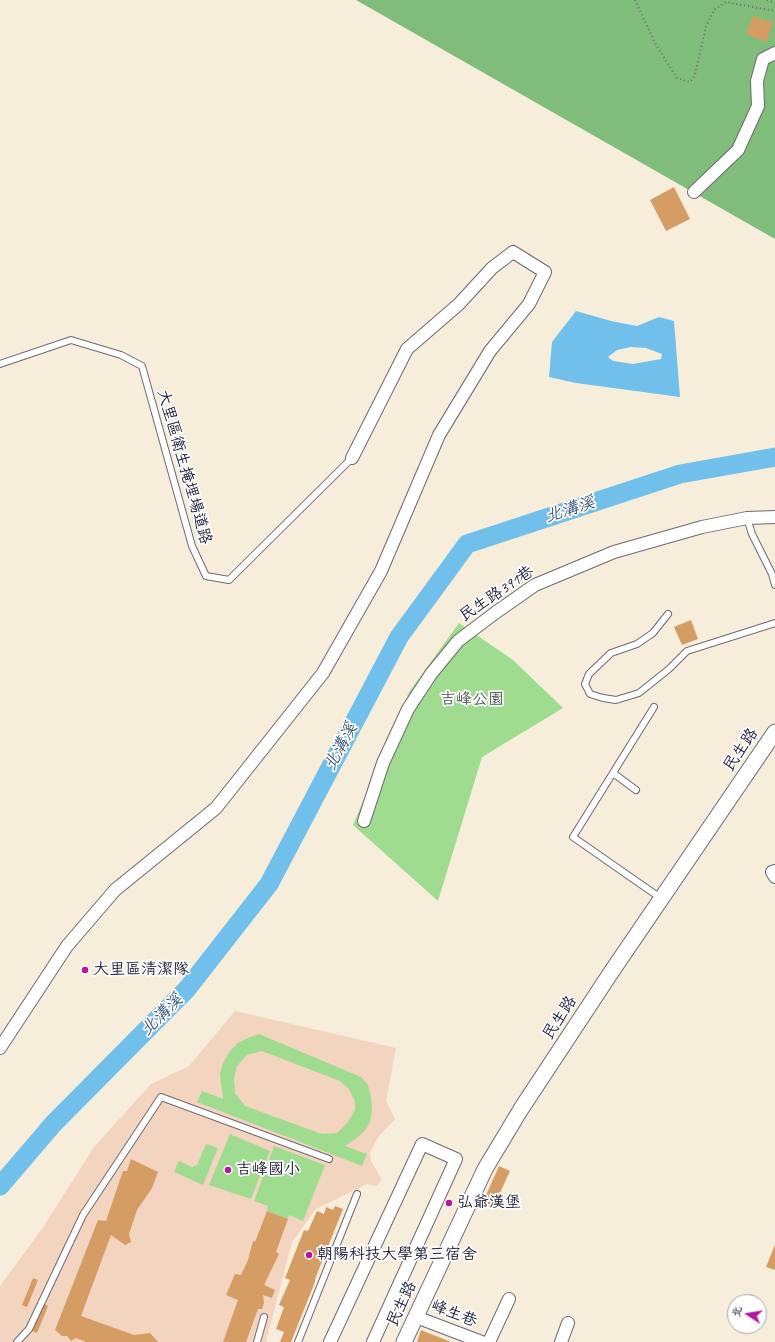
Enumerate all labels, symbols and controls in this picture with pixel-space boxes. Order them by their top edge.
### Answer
street label: 大里區衛生掩埋場道路 [153,387,215,547]
water label: 北溝溪 [543,492,597,528]
street label: 民生路391巷 [456,562,538,626]
park label: 吉峰公園 [440,690,504,710]
water label: 北溝溪 [320,720,362,774]
street label: 民生路 [720,725,762,775]
place label: 大里區清潔隊 [93,960,189,980]
marker: 大里區清潔隊 [80,965,90,975]
water label: 北溝溪 [137,990,187,1040]
street label: 民生路 [539,993,581,1043]
place label: 吉峰國小 [236,1160,300,1180]
marker: 吉峰國小 [223,1165,233,1175]
place label: 弘爺漢堡 [457,1193,521,1213]
marker: 弘爺漢堡 [444,1198,454,1208]
place label: 朝陽科技大學第三宿舍 [317,1245,477,1265]
marker: 朝陽科技大學第三宿舍 [304,1250,314,1260]
street label: 民生路 [383,1278,421,1330]
north arrow [727,1294,767,1334]
street label: 峰生巷 [428,1296,480,1332]
text: 北 [728,1305,744,1319]

